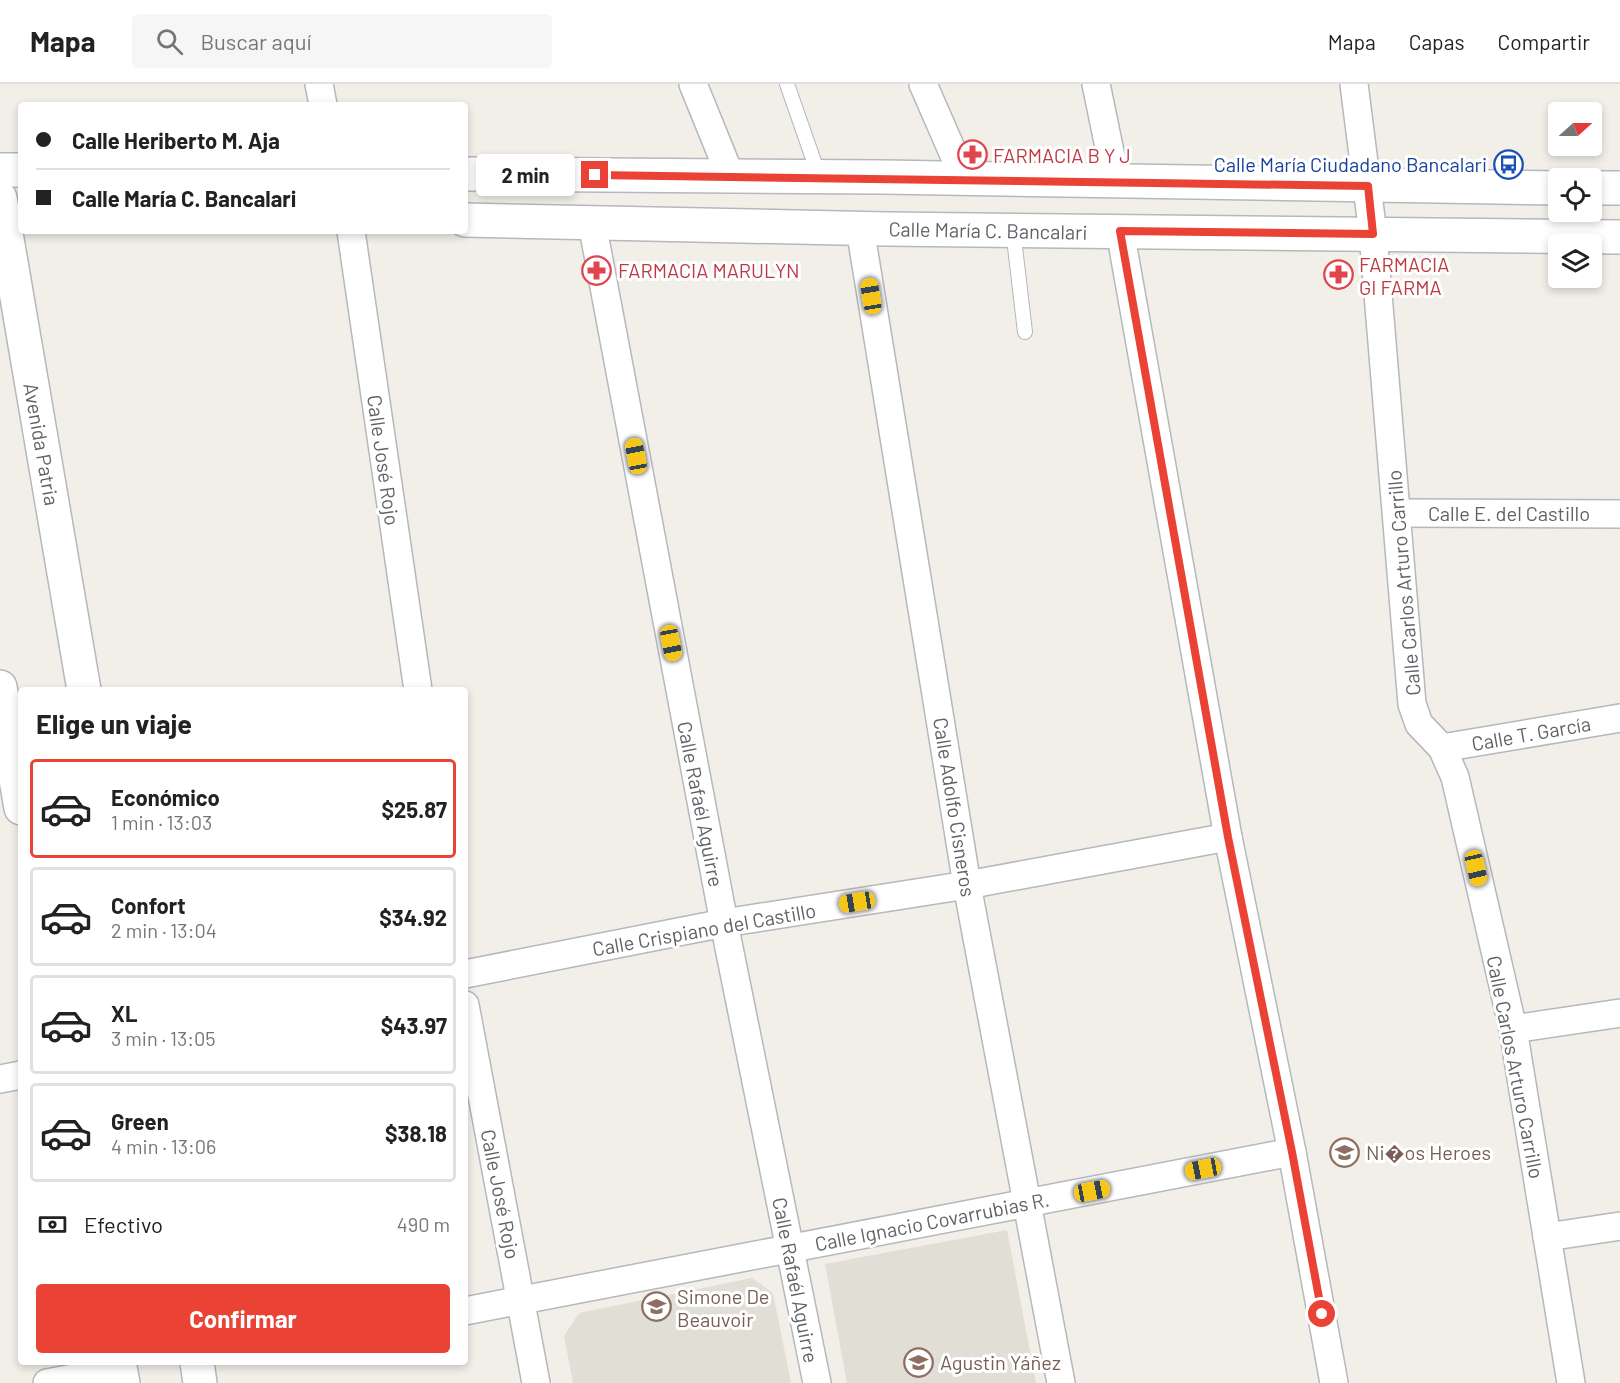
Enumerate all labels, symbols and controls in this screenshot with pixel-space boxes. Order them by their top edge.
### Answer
search box [132,14,552,68]
text: Mapa [30,24,96,58]
icon: search [153,25,186,58]
text: Buscar aquí [201,28,311,54]
text: Mapa [1328,29,1376,54]
text: Capas [1409,29,1465,54]
text: Compartir [1498,29,1590,54]
north arrow [1548,102,1602,156]
map controls [1548,102,1602,288]
text: Calle Heriberto M. Aja [72,127,280,153]
pharmacy icon: FARMACIA B Y J [956,139,988,171]
place label: FARMACIA B Y J [993,143,1131,167]
bus stop icon: Calle María Ciudadano Bancalari [1492,148,1524,180]
place label: Calle María Ciudadano Bancalari [1214,152,1487,176]
callout: 2 min [475,154,574,196]
route end [581,161,608,188]
text: 2 min [502,163,549,187]
button: locate [1548,168,1602,222]
text: Calle María C. Bancalari [72,185,296,211]
street label: Calle María C. Bancalari [888,216,1088,244]
button: layers [1548,234,1602,288]
place label: FARMACIA GI FARMA [1359,252,1449,299]
pharmacy icon: FARMACIA MARULYN [581,254,613,286]
place label: FARMACIA MARULYN [618,258,800,282]
pharmacy icon: FARMACIA GI FARMA [1322,259,1354,291]
car [859,277,883,315]
street label: Avenida Patria [19,381,65,507]
street label: Calle José Rojo [363,393,405,527]
car [624,437,648,475]
street label: Calle Carlos Arturo Carrillo [1381,469,1425,697]
street label: Calle E. del Castillo [1428,501,1590,525]
car [659,624,683,662]
text: Elige un viaje [36,707,192,739]
street label: Calle T. García [1469,711,1593,755]
street label: Calle Adolfo Cisneros [929,716,981,898]
street label: Calle Rafaél Aguirre [673,719,729,889]
icon: car [39,782,93,836]
text: Económico [111,784,220,810]
text: $25.87 [381,796,447,822]
text: 1 min · 13:03 [111,810,212,834]
car [1463,848,1489,888]
icon: car [39,890,93,944]
car [838,890,876,914]
text: Confort [111,892,186,918]
street label: Calle Crispiano del Castillo [590,898,818,960]
text: $34.92 [379,904,447,930]
text: 2 min · 13:04 [111,918,217,942]
street label: Calle Carlos Arturo Carrillo [1483,954,1549,1180]
icon: car [39,998,93,1052]
text: XL [111,1000,137,1026]
text: $43.97 [381,1012,447,1038]
text: 3 min · 13:05 [111,1026,216,1050]
icon: car [39,1106,93,1160]
text: Green [111,1108,169,1134]
text: $38.18 [385,1120,447,1146]
street label: Calle José Rojo [477,1127,525,1261]
text: 4 min · 13:06 [111,1134,216,1158]
school or university icon: Ni�os Heroes [1329,1136,1361,1168]
place label: Ni�os Heroes [1366,1140,1491,1164]
car [1184,1157,1222,1181]
car [1073,1179,1111,1203]
street label: Calle Ignacio Covarrubias R. [813,1186,1051,1256]
street label: Calle Rafaél Aguirre [768,1195,824,1365]
icon: cash [36,1208,69,1241]
text: Efectivo [84,1211,163,1237]
text: 490 m [397,1212,450,1236]
button: Confirmar [36,1284,450,1353]
place label: Simone De Beauvoir [677,1284,769,1331]
school or university icon: Simone De Beauvoir [640,1291,672,1323]
route start [1308,1300,1335,1327]
school or university icon: Agustin Yáñez [903,1346,935,1378]
place label: Agustin Yáñez [940,1350,1061,1374]

